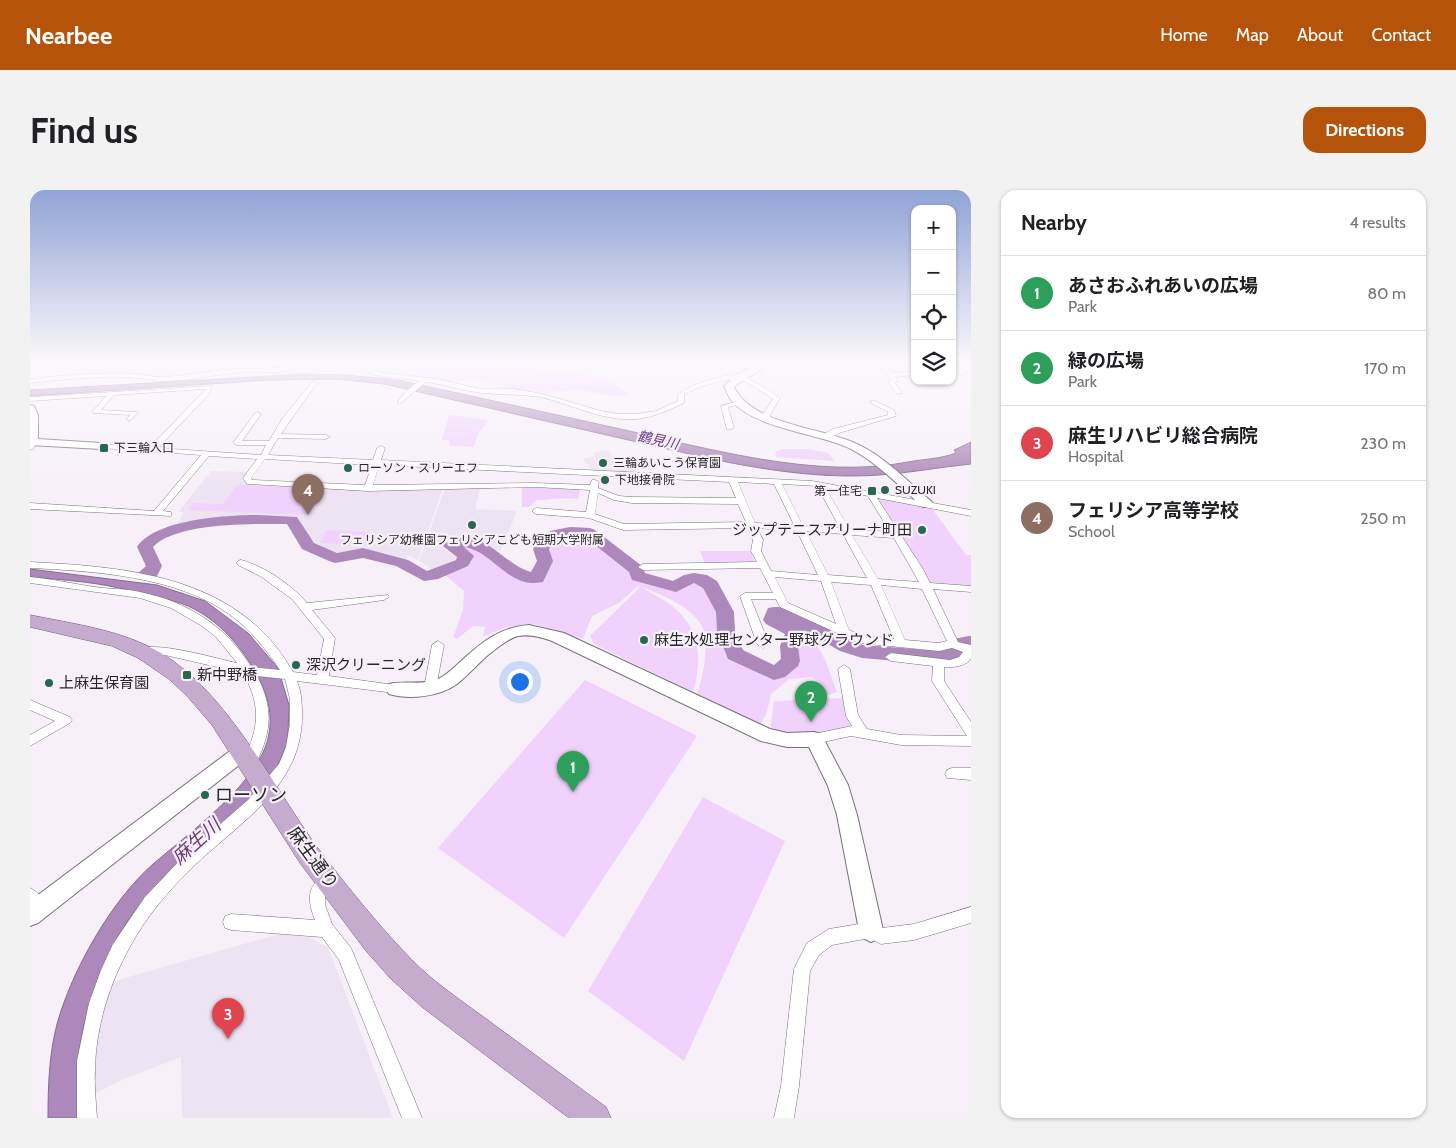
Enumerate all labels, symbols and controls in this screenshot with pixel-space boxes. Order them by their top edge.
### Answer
text: Nearbee [25,21,112,50]
text: Home [1160,24,1208,46]
text: Map [1236,24,1269,46]
text: About [1297,24,1343,46]
text: Contact [1371,24,1431,46]
button: Directions [1303,107,1426,153]
text: Find us [30,109,138,152]
map controls [911,205,956,385]
button: + [911,205,956,250]
text: Nearby [1021,210,1087,235]
text: 4 results [1349,213,1406,232]
button: − [911,250,956,295]
text: あさおふれあいの広場 [1068,274,1258,297]
text: 1 [1034,284,1040,303]
text: 80 m [1368,284,1406,303]
button: locate [911,295,956,340]
text: Park [1068,297,1097,316]
button: layers [911,340,956,385]
text: 緑の広場 [1068,349,1144,372]
text: 2 [1033,359,1041,378]
text: 170 m [1364,359,1406,378]
text: Park [1068,372,1097,391]
text: 麻生リハビリ総合病院 [1068,424,1258,447]
water label: 鶴見川 [636,427,682,454]
text: 3 [1033,434,1041,453]
text: 230 m [1360,434,1406,453]
place label: 下三輪入口 [114,440,174,455]
marker: 下三輪入口 [98,442,110,454]
text: Hospital [1068,447,1124,466]
place label: 三輪あいこう保育園 [613,455,721,470]
marker: 三輪あいこう保育園 [597,457,609,469]
place label: ローソン・スリーエフ [358,460,478,475]
marker: ローソン・スリーエフ [342,462,354,474]
place label: 下地接骨院 [615,472,675,487]
pin: 4 [292,474,324,515]
marker: 下地接骨院 [599,474,611,486]
place label: SUZUKI [895,482,936,497]
place label: 第一住宅 [814,483,862,498]
marker: SUZUKI [879,484,891,496]
marker: 第一住宅 [866,485,878,497]
text: フェリシア高等学校 [1068,499,1239,522]
text: 4 [1032,509,1042,528]
text: 250 m [1360,509,1406,528]
marker: フェリシア幼稚園フェリシアこども短期大学附属 [466,519,478,531]
place label: ジップテニスアリーナ町田 [732,521,912,539]
text: School [1068,522,1115,541]
marker: ジップテニスアリーナ町田 [916,524,928,536]
place label: フェリシア幼稚園フェリシアこども短期大学附属 [340,532,604,547]
place label: 麻生水処理センター野球グラウンド [654,631,894,649]
marker: 麻生水処理センター野球グラウンド [638,634,650,646]
place label: 深沢クリーニング [306,656,426,674]
marker: 深沢クリーニング [290,659,302,671]
place label: 新中野橋 [197,666,257,684]
marker: 新中野橋 [181,669,193,681]
your location [507,669,533,695]
place label: 上麻生保育園 [59,674,149,692]
marker: 上麻生保育園 [43,677,55,689]
pin: 2 [795,681,827,722]
pin: 1 [557,751,589,792]
place label: ローソン [215,784,287,806]
marker: ローソン [199,789,211,801]
water label: 麻生川 [167,812,227,869]
street label: 麻生通り [283,822,343,894]
pin: 3 [212,998,244,1039]

